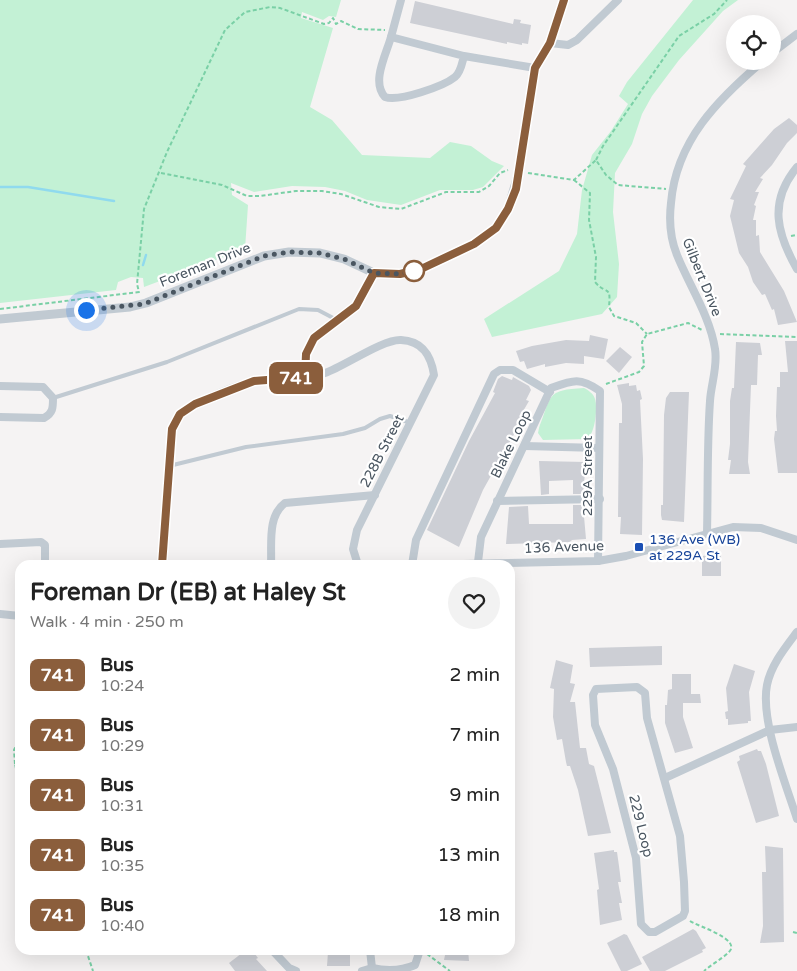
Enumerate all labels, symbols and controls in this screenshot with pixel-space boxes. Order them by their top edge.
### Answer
map controls [726,15,781,70]
button: locate [726,15,781,70]
street label: Gilbert Drive [679,235,725,319]
street label: Foreman Drive [157,239,253,291]
unlabelled marker [403,260,425,282]
your location [74,298,99,323]
line badge: 741 [267,362,325,394]
text: 741 [279,367,313,389]
street label: Blake Loop [487,407,535,481]
street label: 228B Street [356,411,408,490]
street label: 229A Street [579,435,596,516]
place label: 136 Ave (WB) at 229A St [649,531,740,564]
street label: 136 Avenue [524,537,604,557]
marker: 136 Ave (WB) at 229A St [633,541,645,553]
button: heart [448,577,500,629]
text: Foreman Dr (EB) at Haley St [30,578,346,607]
text: Walk · 4 min · 250 m [30,612,184,632]
text: Bus [100,654,134,676]
text: 741 [41,664,74,686]
text: 2 min [449,664,500,686]
text: 10:24 [100,676,144,696]
text: Bus [100,714,134,736]
text: 741 [41,724,74,746]
text: 7 min [449,724,500,746]
text: 10:29 [100,736,144,756]
text: Bus [100,774,134,796]
text: 741 [41,784,74,806]
text: 9 min [449,784,500,806]
street label: 229 Loop [625,793,657,859]
text: 10:31 [100,796,144,816]
text: Bus [100,834,134,856]
text: 741 [41,844,74,866]
text: 13 min [437,844,500,866]
text: 10:35 [100,856,144,876]
text: Bus [100,894,134,916]
text: 741 [41,904,74,926]
text: 18 min [437,904,500,926]
text: 10:40 [100,916,144,936]

